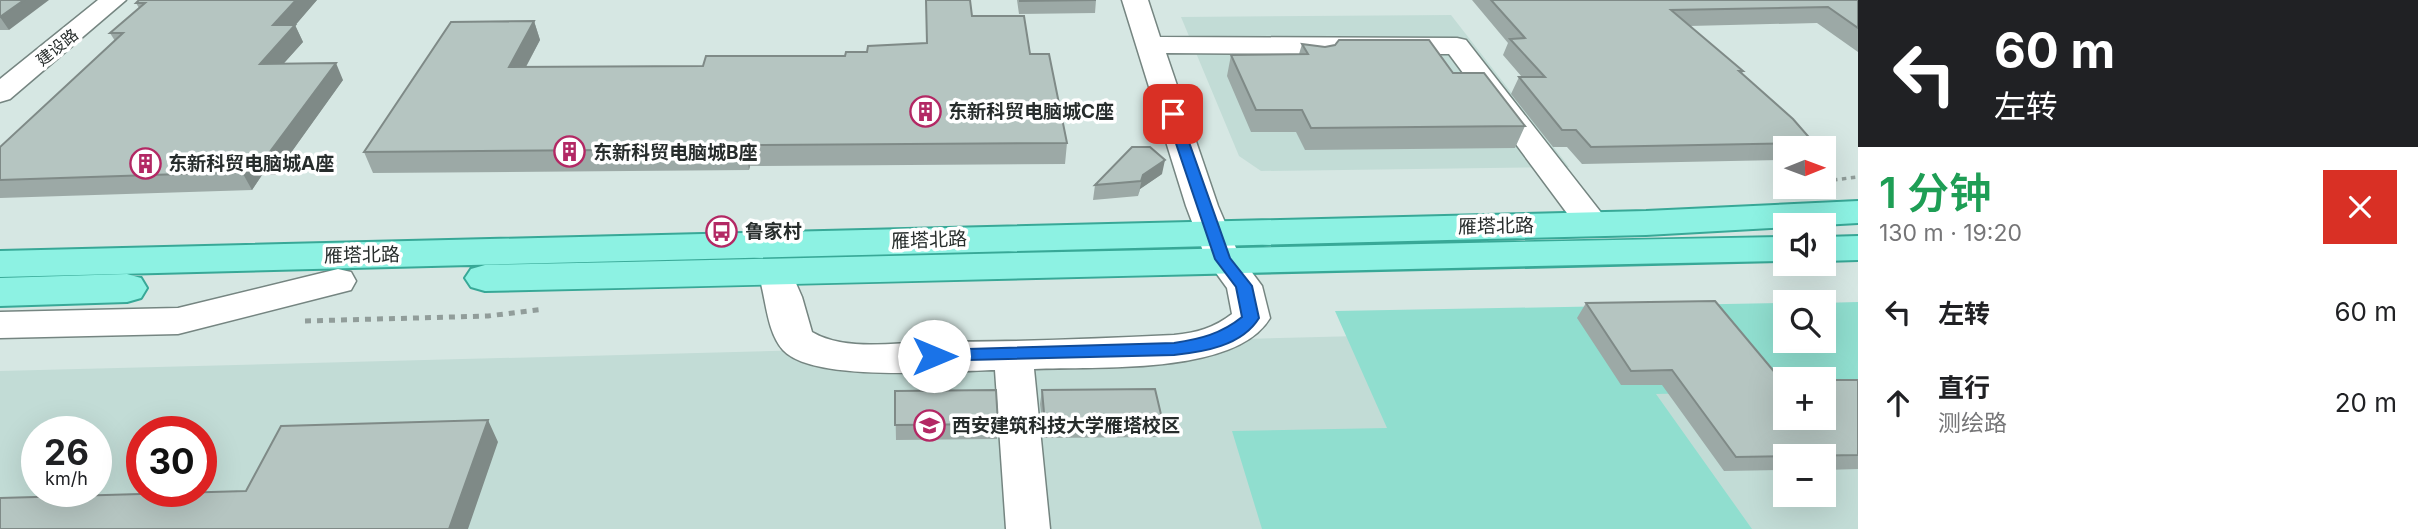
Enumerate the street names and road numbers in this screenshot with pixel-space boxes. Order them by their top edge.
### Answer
street label: 建设路 [32,24,82,70]
street label: 雁塔北路 [1458,214,1534,238]
street label: 雁塔北路 [891,227,967,253]
street label: 雁塔北路 [324,243,400,267]

